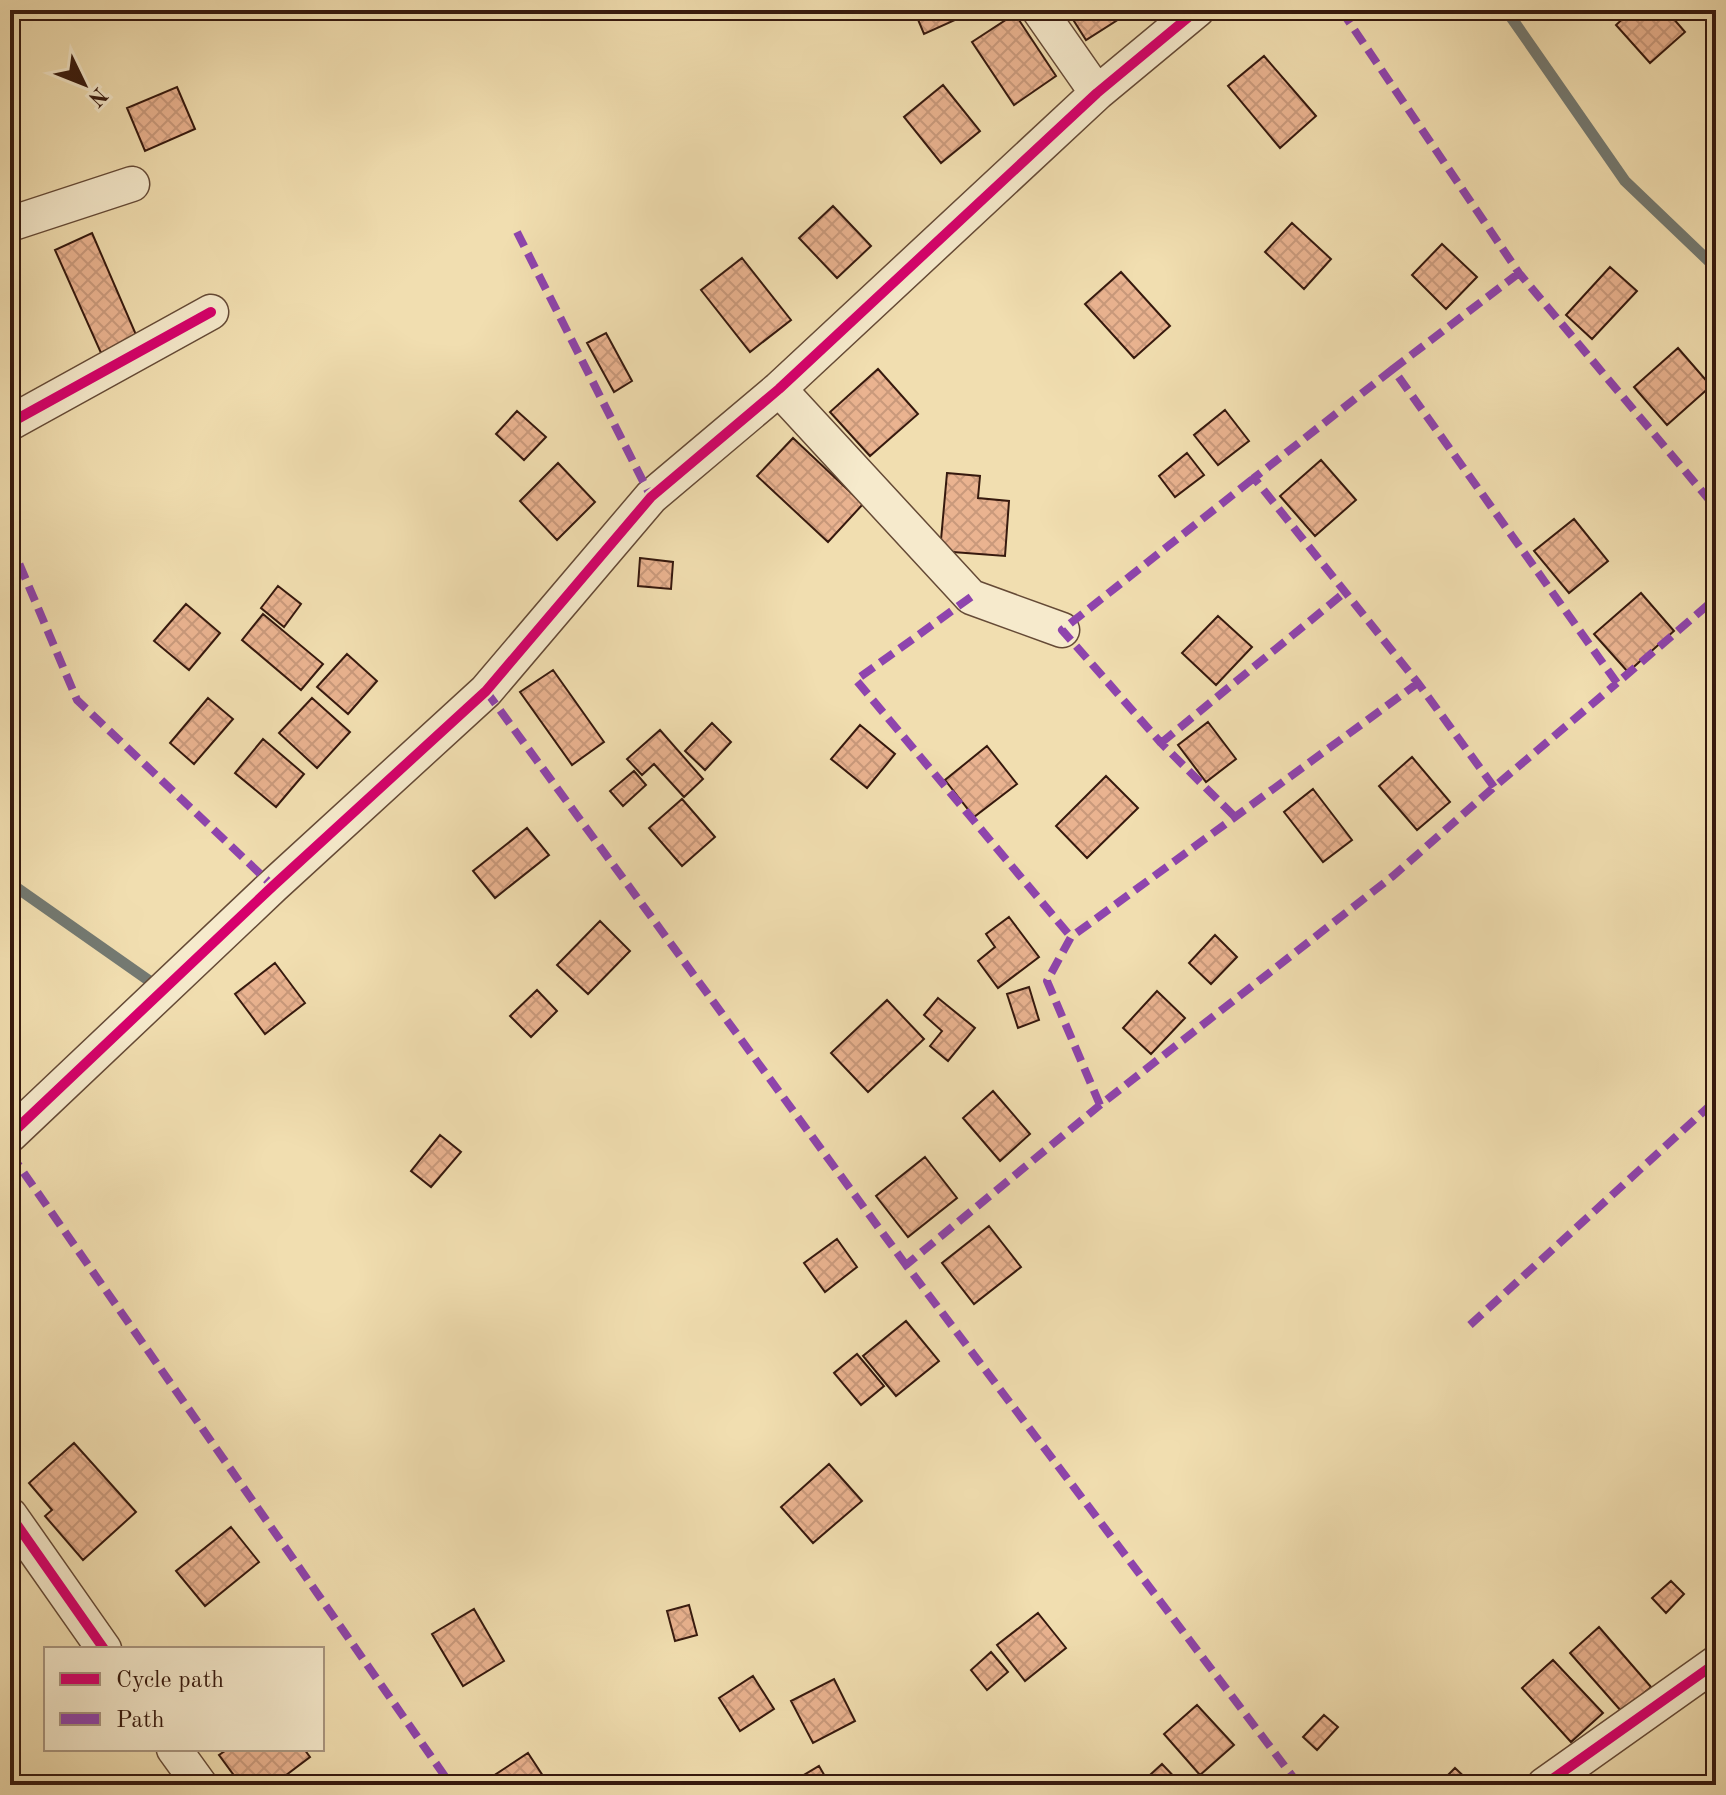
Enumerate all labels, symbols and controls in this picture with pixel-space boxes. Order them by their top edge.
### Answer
north arrow [44,44,124,124]
text: N [83,83,111,110]
legend [44,1647,324,1751]
text: Cycle path [116,1669,224,1693]
text: Path [116,1709,165,1733]

